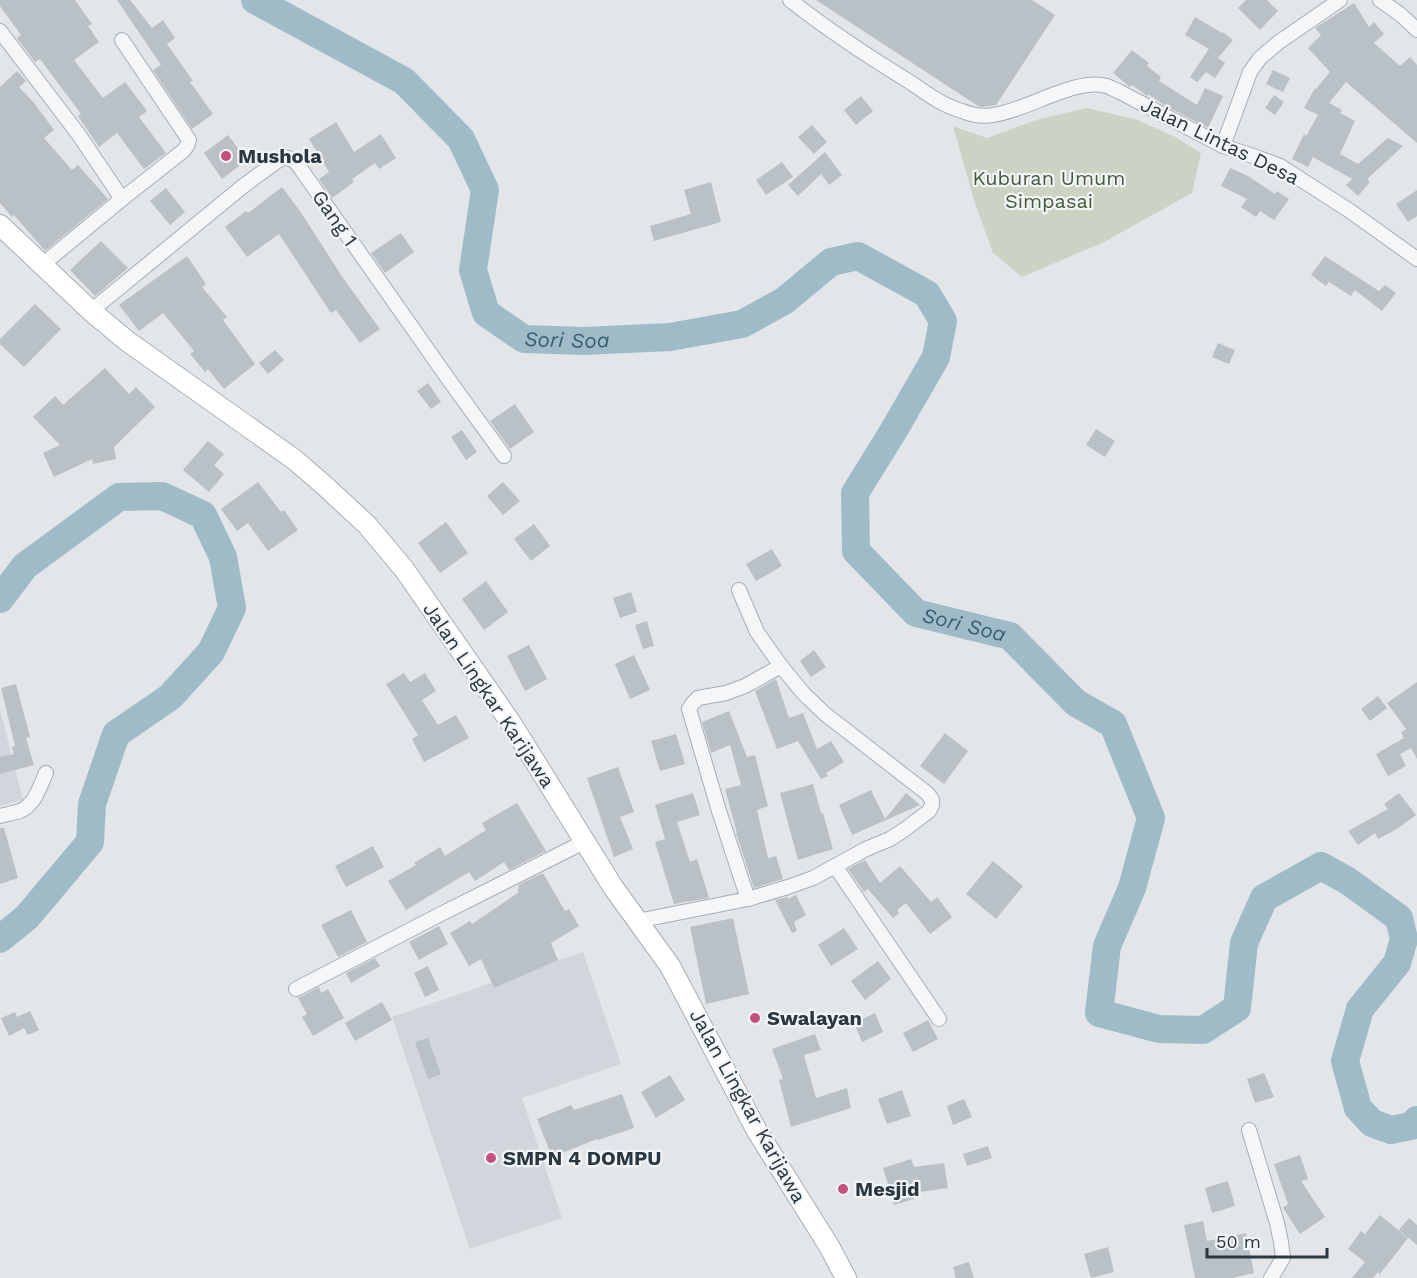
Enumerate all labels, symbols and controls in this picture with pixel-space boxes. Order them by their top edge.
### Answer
street label: Jalan Lintas Desa [1137,92,1303,190]
place label: Mushola [238,144,322,168]
marker: Mushola [219,149,233,163]
park label: Kuburan Umum Simpasai [973,166,1125,213]
street label: Gang 1 [307,185,363,251]
water label: Sori Soa [524,326,610,353]
street label: Jalan Lingkar Karijawa [418,598,560,792]
water label: Sori Soa [920,602,1009,647]
street label: Jalan Lingkar Karijawa [685,1005,811,1207]
place label: Swalayan [767,1006,862,1030]
marker: Swalayan [748,1011,762,1025]
place label: SMPN 4 DOMPU [503,1146,662,1170]
marker: SMPN 4 DOMPU [484,1151,498,1165]
place label: Mesjid [855,1177,920,1201]
marker: Mesjid [836,1182,850,1196]
scale bar [1207,1221,1327,1259]
text: 50 m [1216,1231,1261,1252]

